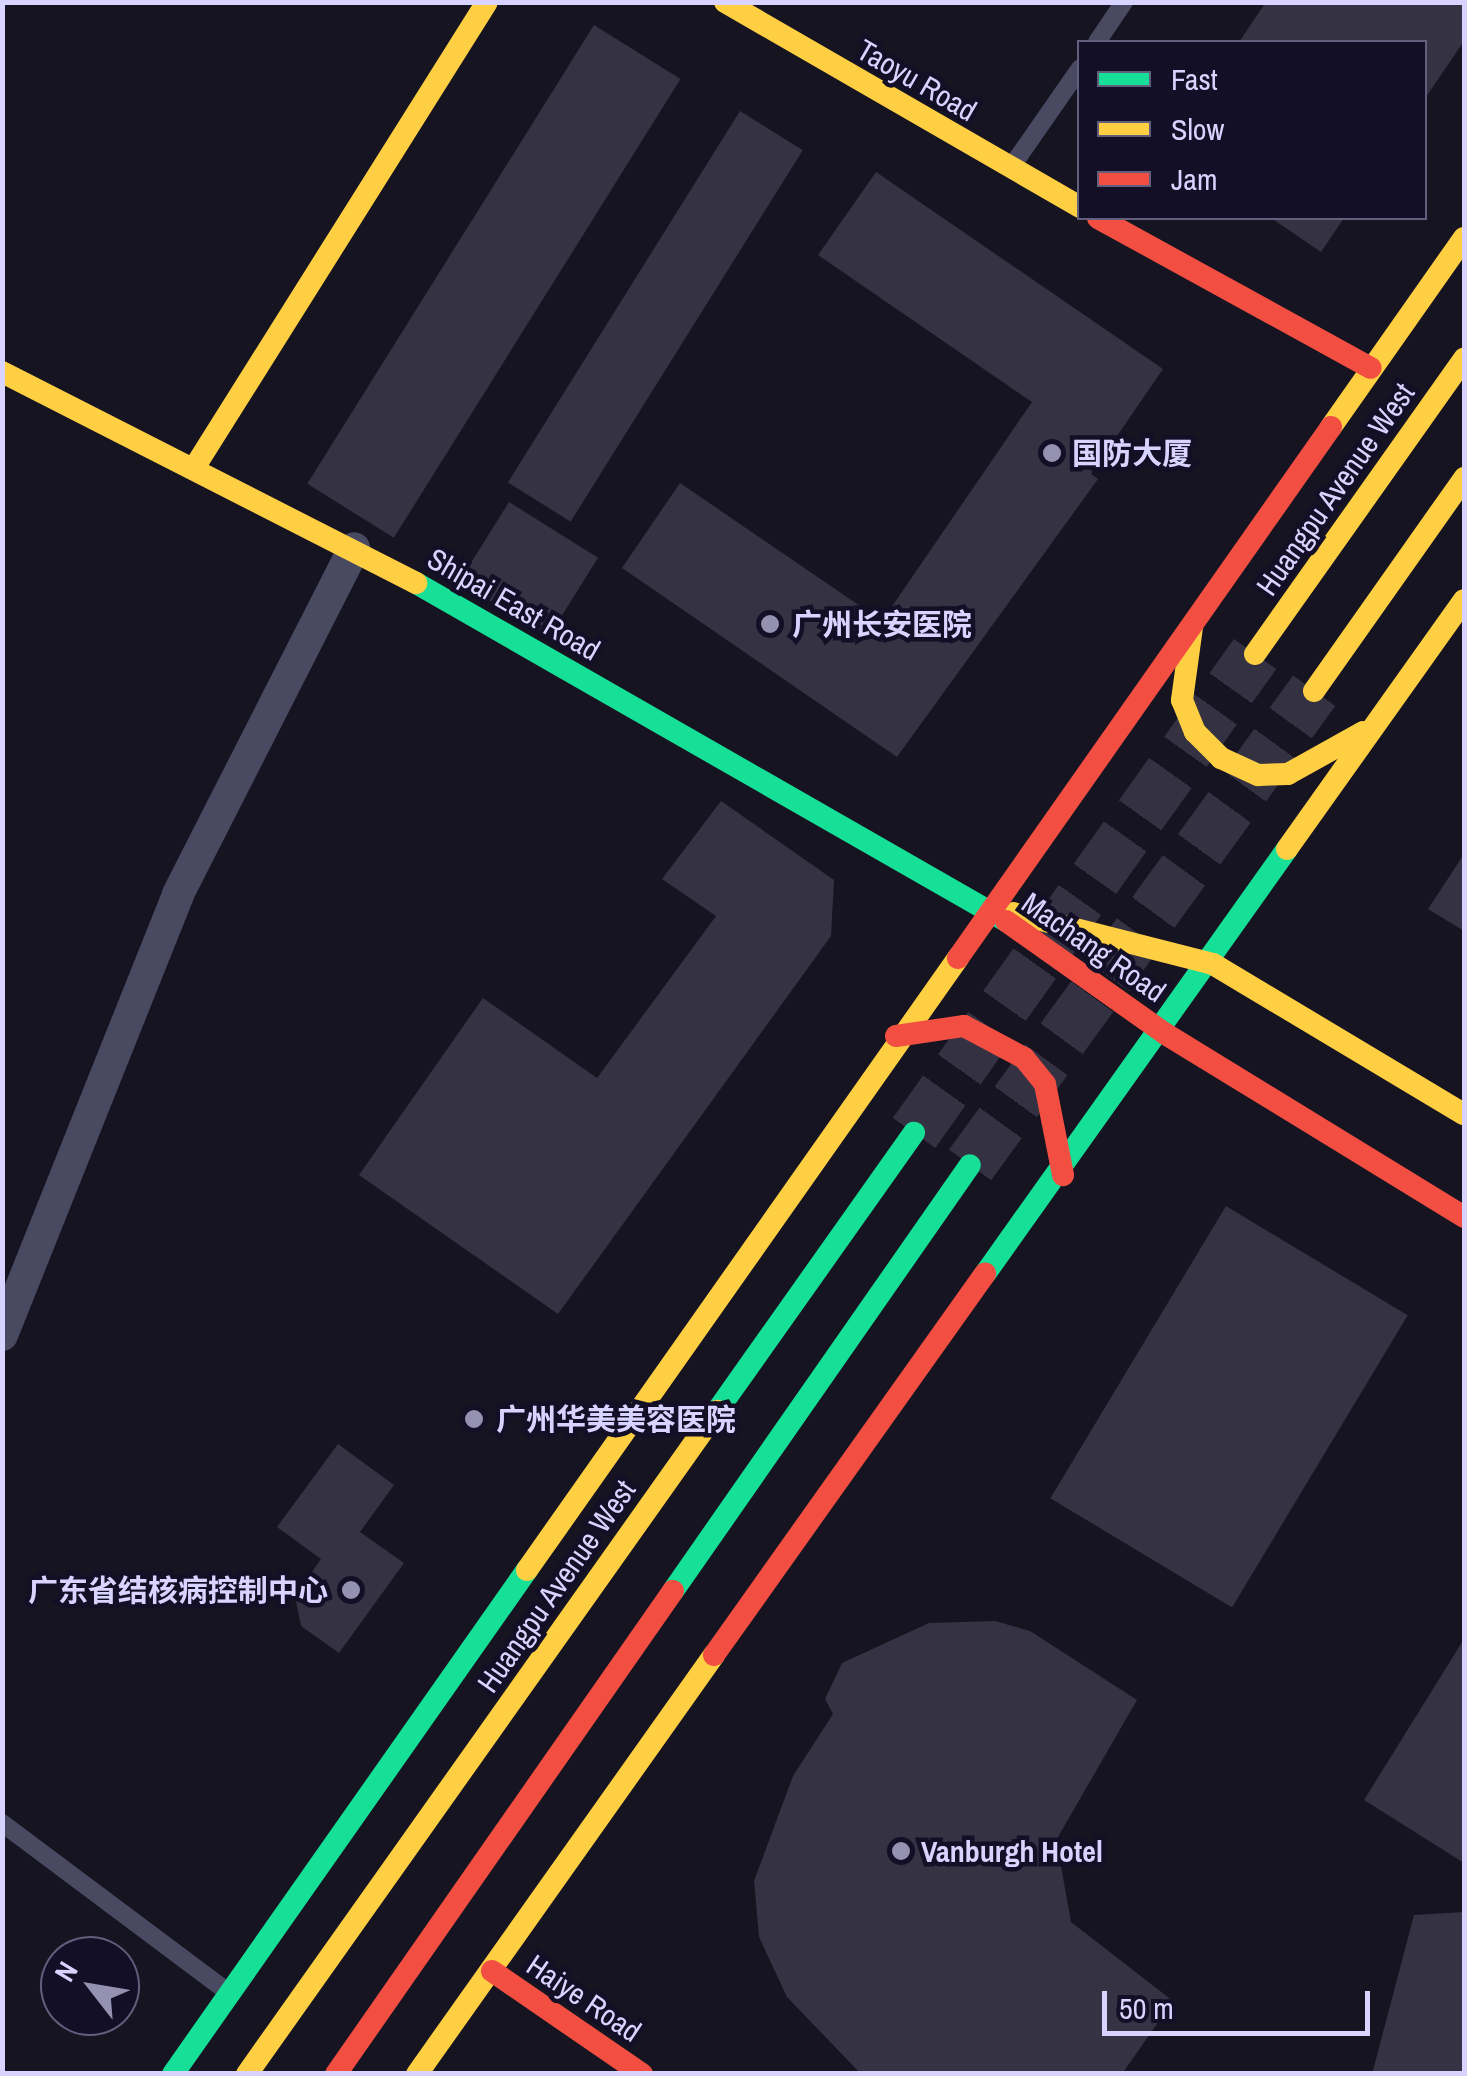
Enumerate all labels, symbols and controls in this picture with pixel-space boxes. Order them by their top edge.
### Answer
street label: Taoyu Road [851,31,983,129]
legend [1077,40,1427,220]
text: Fast [1171,59,1218,99]
text: Slow [1171,109,1224,149]
text: Jam [1171,159,1217,199]
street label: Huangpu Avenue West [1248,375,1422,603]
place label: 国防大厦 [1072,435,1192,471]
marker: 国防大厦 [1041,442,1063,464]
street label: Shipai East Road [421,540,607,668]
place label: 广州长安医院 [792,606,972,642]
marker: 广州长安医院 [757,611,783,637]
street label: Machang Road [1015,884,1173,1010]
place label: 广州华美美容医院 [496,1401,736,1437]
marker: 广州华美美容医院 [461,1406,487,1432]
street label: Huangpu Avenue West [469,1472,643,1700]
place label: 广东省结核病控制中心 [28,1572,328,1608]
marker: 广东省结核病控制中心 [338,1577,364,1603]
place label: Vanburgh Hotel [921,1833,1103,1869]
marker: Vanburgh Hotel [890,1840,912,1862]
north arrow [40,1936,140,2036]
street label: Haiye Road [520,1947,648,2049]
text: N [45,1955,87,1988]
scale bar [1107,1971,1374,2033]
text: 50 m [1119,1988,1174,2028]

